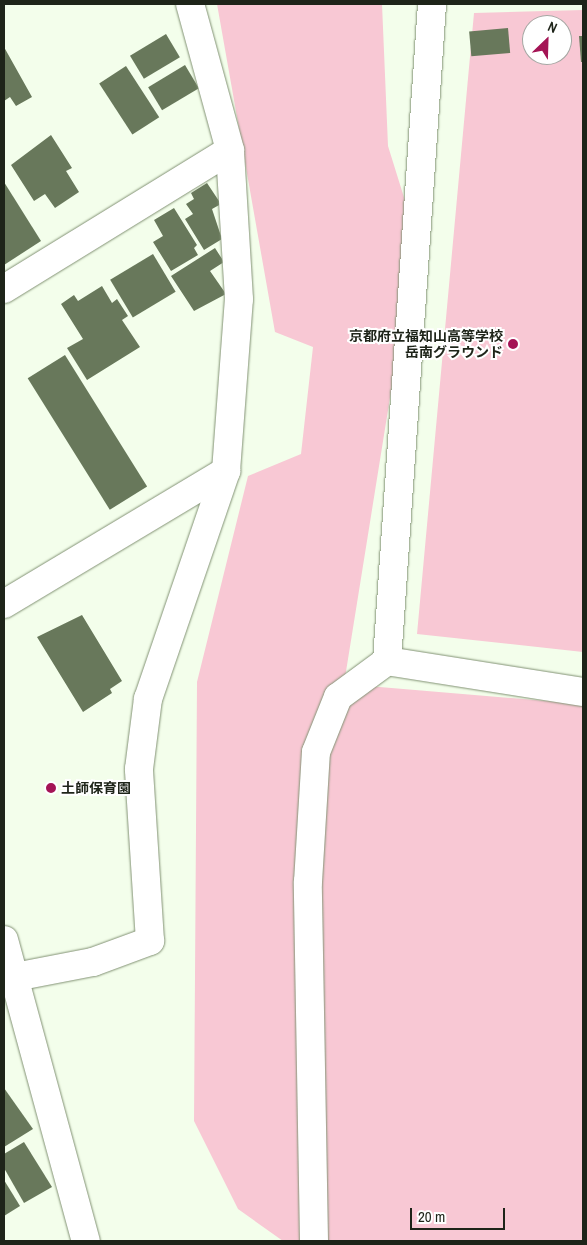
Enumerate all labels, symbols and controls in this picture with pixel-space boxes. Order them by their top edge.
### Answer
north arrow [522,15,572,65]
text: N [545,17,560,37]
place label: 京都府立福知山高等学校 岳南グラウンド [349,328,503,361]
marker: 京都府立福知山高等学校 岳南グラウンド [507,338,519,350]
place label: 土師保育園 [61,780,131,796]
marker: 土師保育園 [45,782,57,794]
scale bar [412,1198,507,1230]
text: 20 m [418,1206,445,1227]

